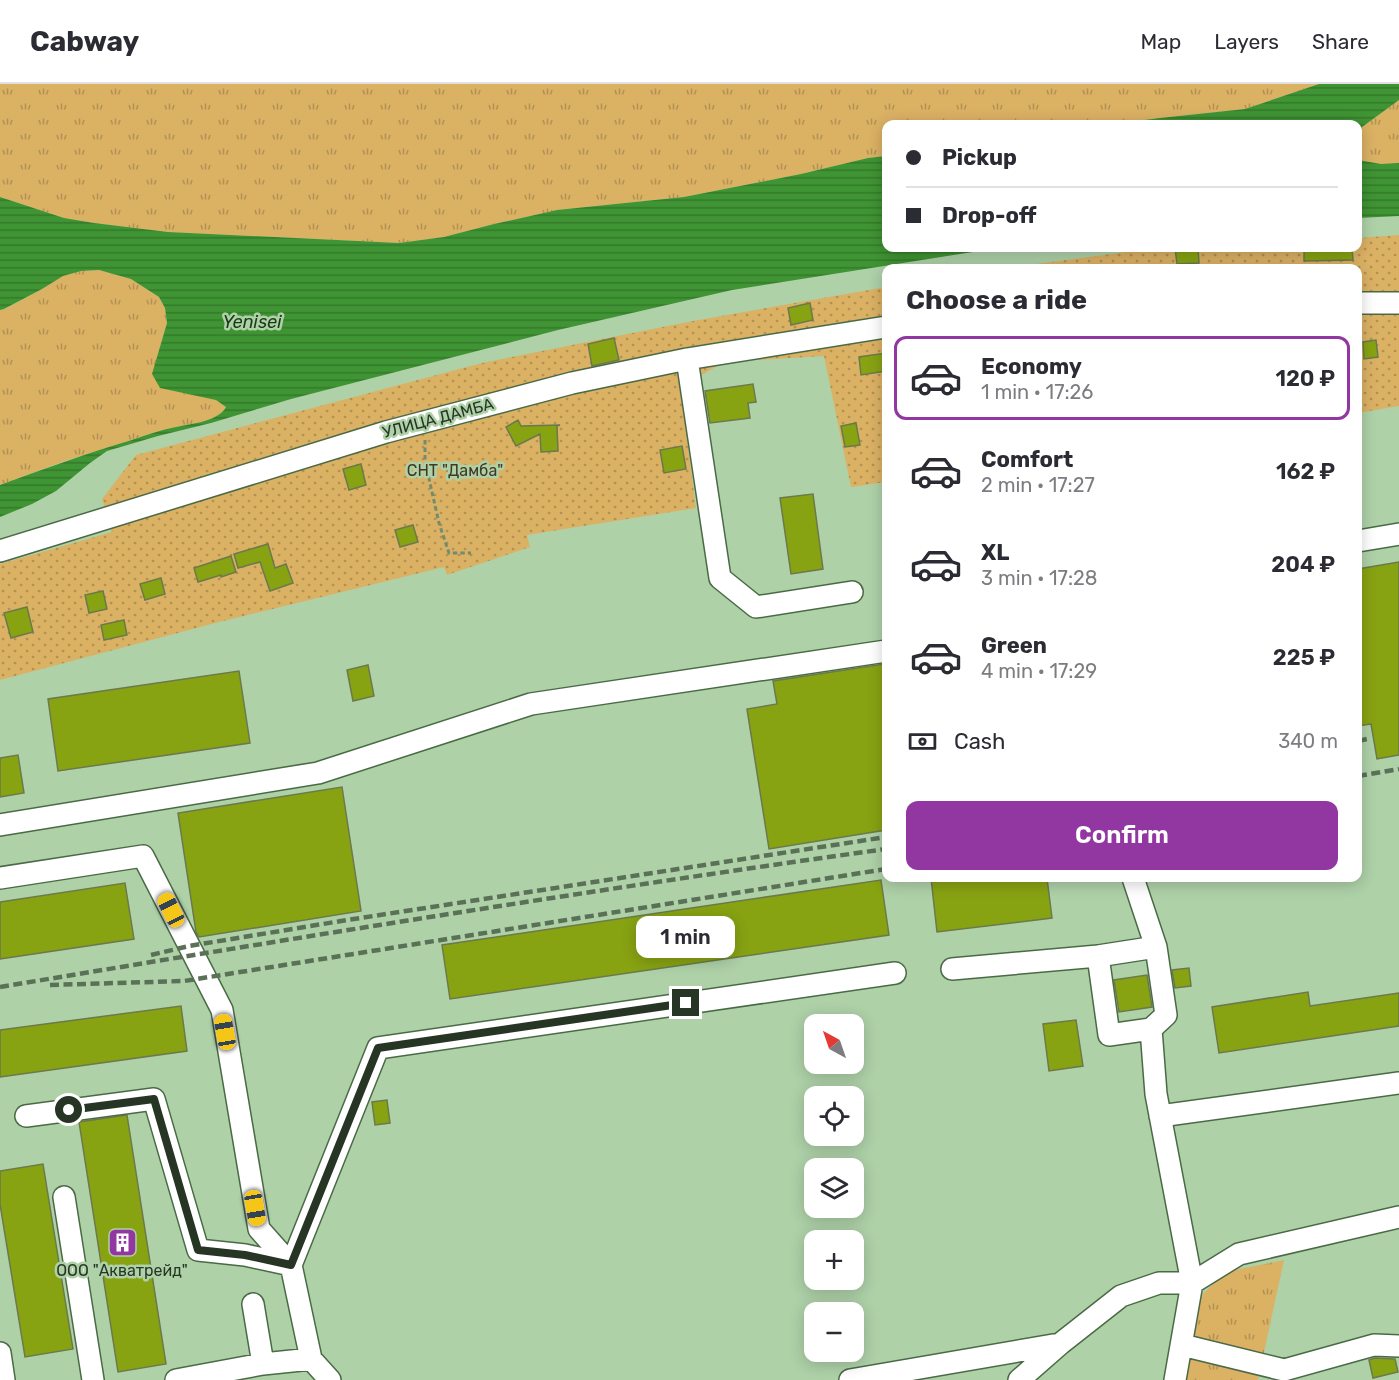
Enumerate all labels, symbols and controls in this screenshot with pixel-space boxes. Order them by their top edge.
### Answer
text: Cabway [30,25,139,58]
text: Map [1140,29,1181,54]
text: Layers [1214,29,1279,54]
text: Share [1312,29,1369,54]
text: Pickup [942,144,1017,171]
text: Drop-off [942,202,1037,229]
text: Choose a ride [906,284,1087,316]
water label: Yenisei [222,311,282,333]
icon: car [909,351,963,405]
text: Economy [981,353,1082,380]
text: 120 ₽ [1275,365,1335,392]
text: 1 min · 17:26 [981,380,1093,404]
street label: УЛИЦА ДАМБА [380,394,496,442]
icon: car [909,444,963,498]
text: Comfort [981,446,1073,473]
text: 162 ₽ [1276,458,1335,485]
park label: СНТ "Дамба" [407,461,503,480]
text: 2 min · 17:27 [981,473,1095,497]
icon: car [909,537,963,591]
text: XL [981,539,1009,566]
text: 204 ₽ [1271,551,1335,578]
text: 3 min · 17:28 [981,566,1097,590]
icon: car [909,630,963,684]
text: Green [981,632,1047,659]
text: 225 ₽ [1273,644,1335,671]
text: 4 min · 17:29 [981,659,1097,683]
icon: cash [906,725,939,758]
text: Cash [954,728,1005,755]
text: 340 m [1278,729,1338,753]
button: Confirm [906,801,1338,870]
car [155,890,187,930]
callout: 1 min [636,916,736,958]
text: 1 min [660,925,711,949]
route end [672,989,699,1016]
car [213,1013,237,1051]
north arrow [804,1014,864,1074]
map controls [804,1014,864,1362]
button: locate [804,1086,864,1146]
route start [55,1096,82,1123]
button: layers [804,1158,864,1218]
car [243,1189,267,1227]
building icon: ООО "Акватрейд" [106,1226,138,1258]
button: + [804,1230,864,1290]
place label: ООО "Акватрейд" [56,1261,188,1280]
button: − [804,1302,864,1362]

